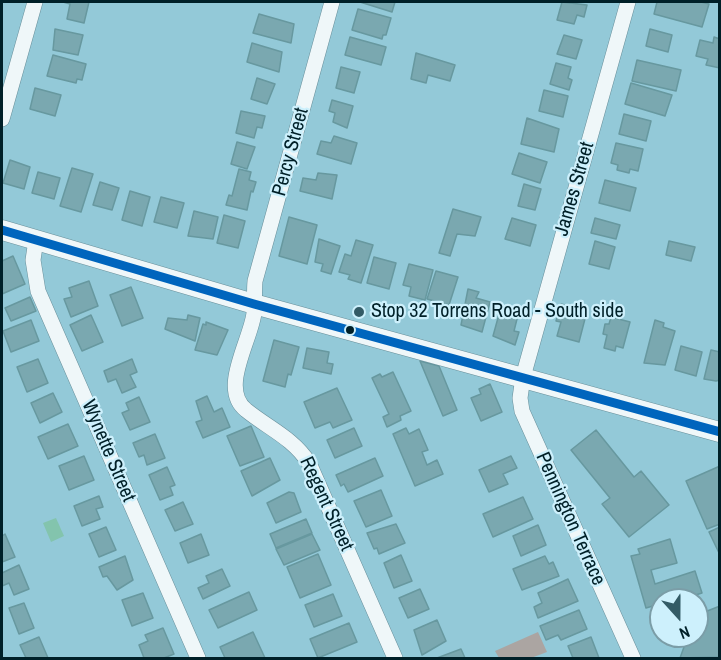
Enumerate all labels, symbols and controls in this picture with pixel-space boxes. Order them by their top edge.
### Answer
street label: Percy Street [268,105,314,199]
street label: James Street [550,139,600,239]
place label: Stop 32 Torrens Road - South side [371,300,624,324]
marker: Stop 32 Torrens Road - South side [352,305,366,319]
unlabelled marker [344,324,356,336]
street label: Wynette Street [76,396,140,506]
street label: Pennington Terrace [530,449,610,589]
street label: Regent Street [294,453,358,555]
north arrow [649,588,709,648]
text: N [676,621,693,645]

